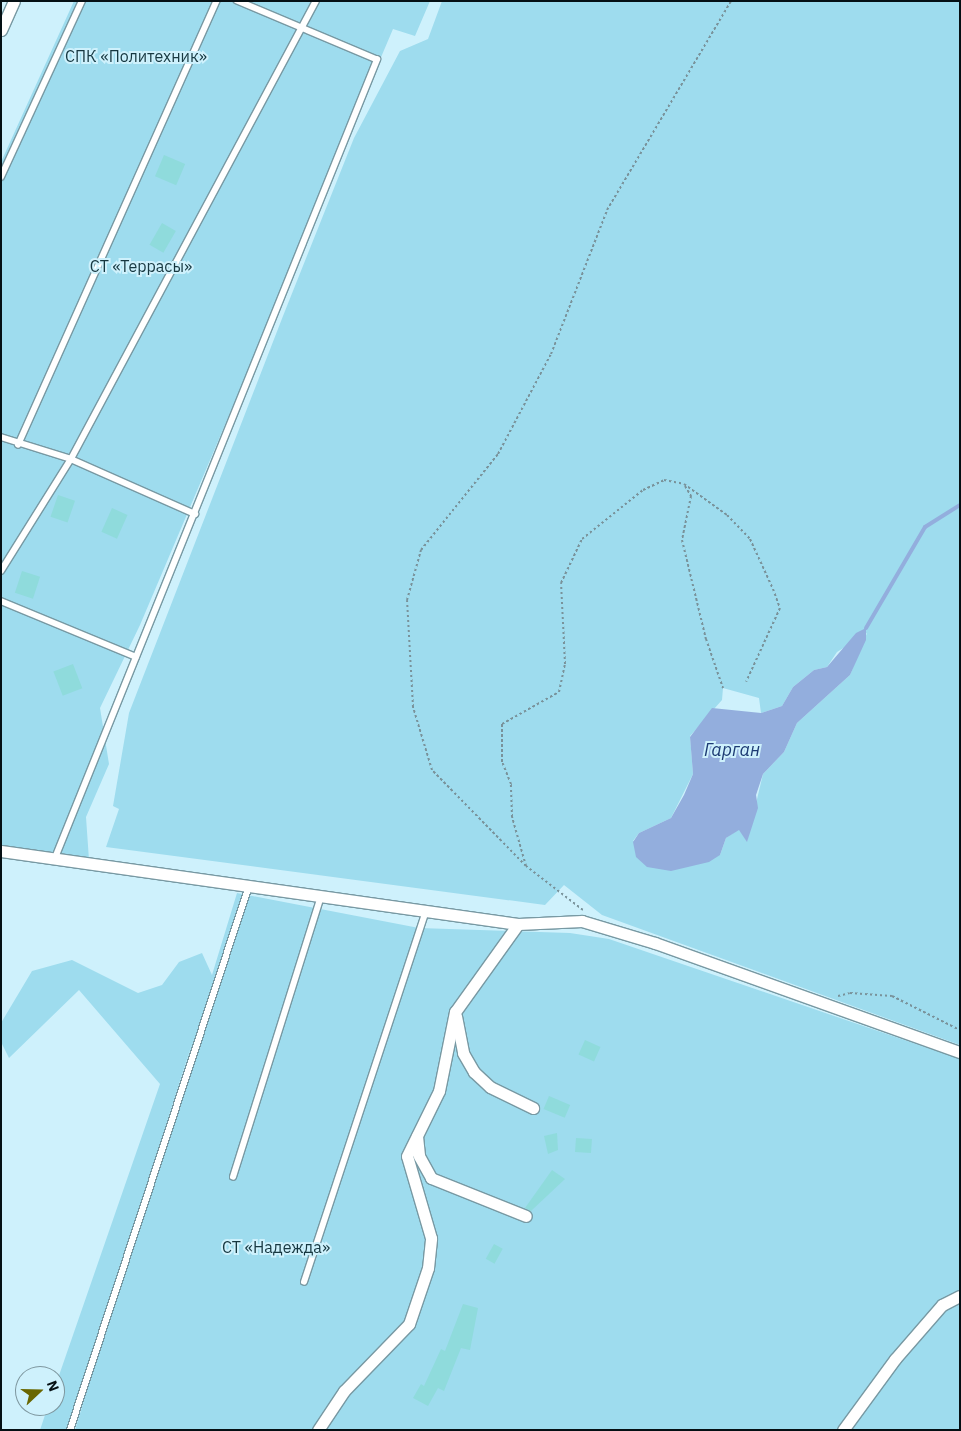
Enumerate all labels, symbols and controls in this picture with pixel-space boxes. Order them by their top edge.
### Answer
park label: СПК «Политехник» [65,46,207,66]
park label: СТ «Террасы» [90,256,192,276]
water label: Гарган [704,739,760,761]
park label: СТ «Надежда» [222,1237,330,1257]
north arrow [15,1366,65,1416]
text: N [43,1378,63,1394]

